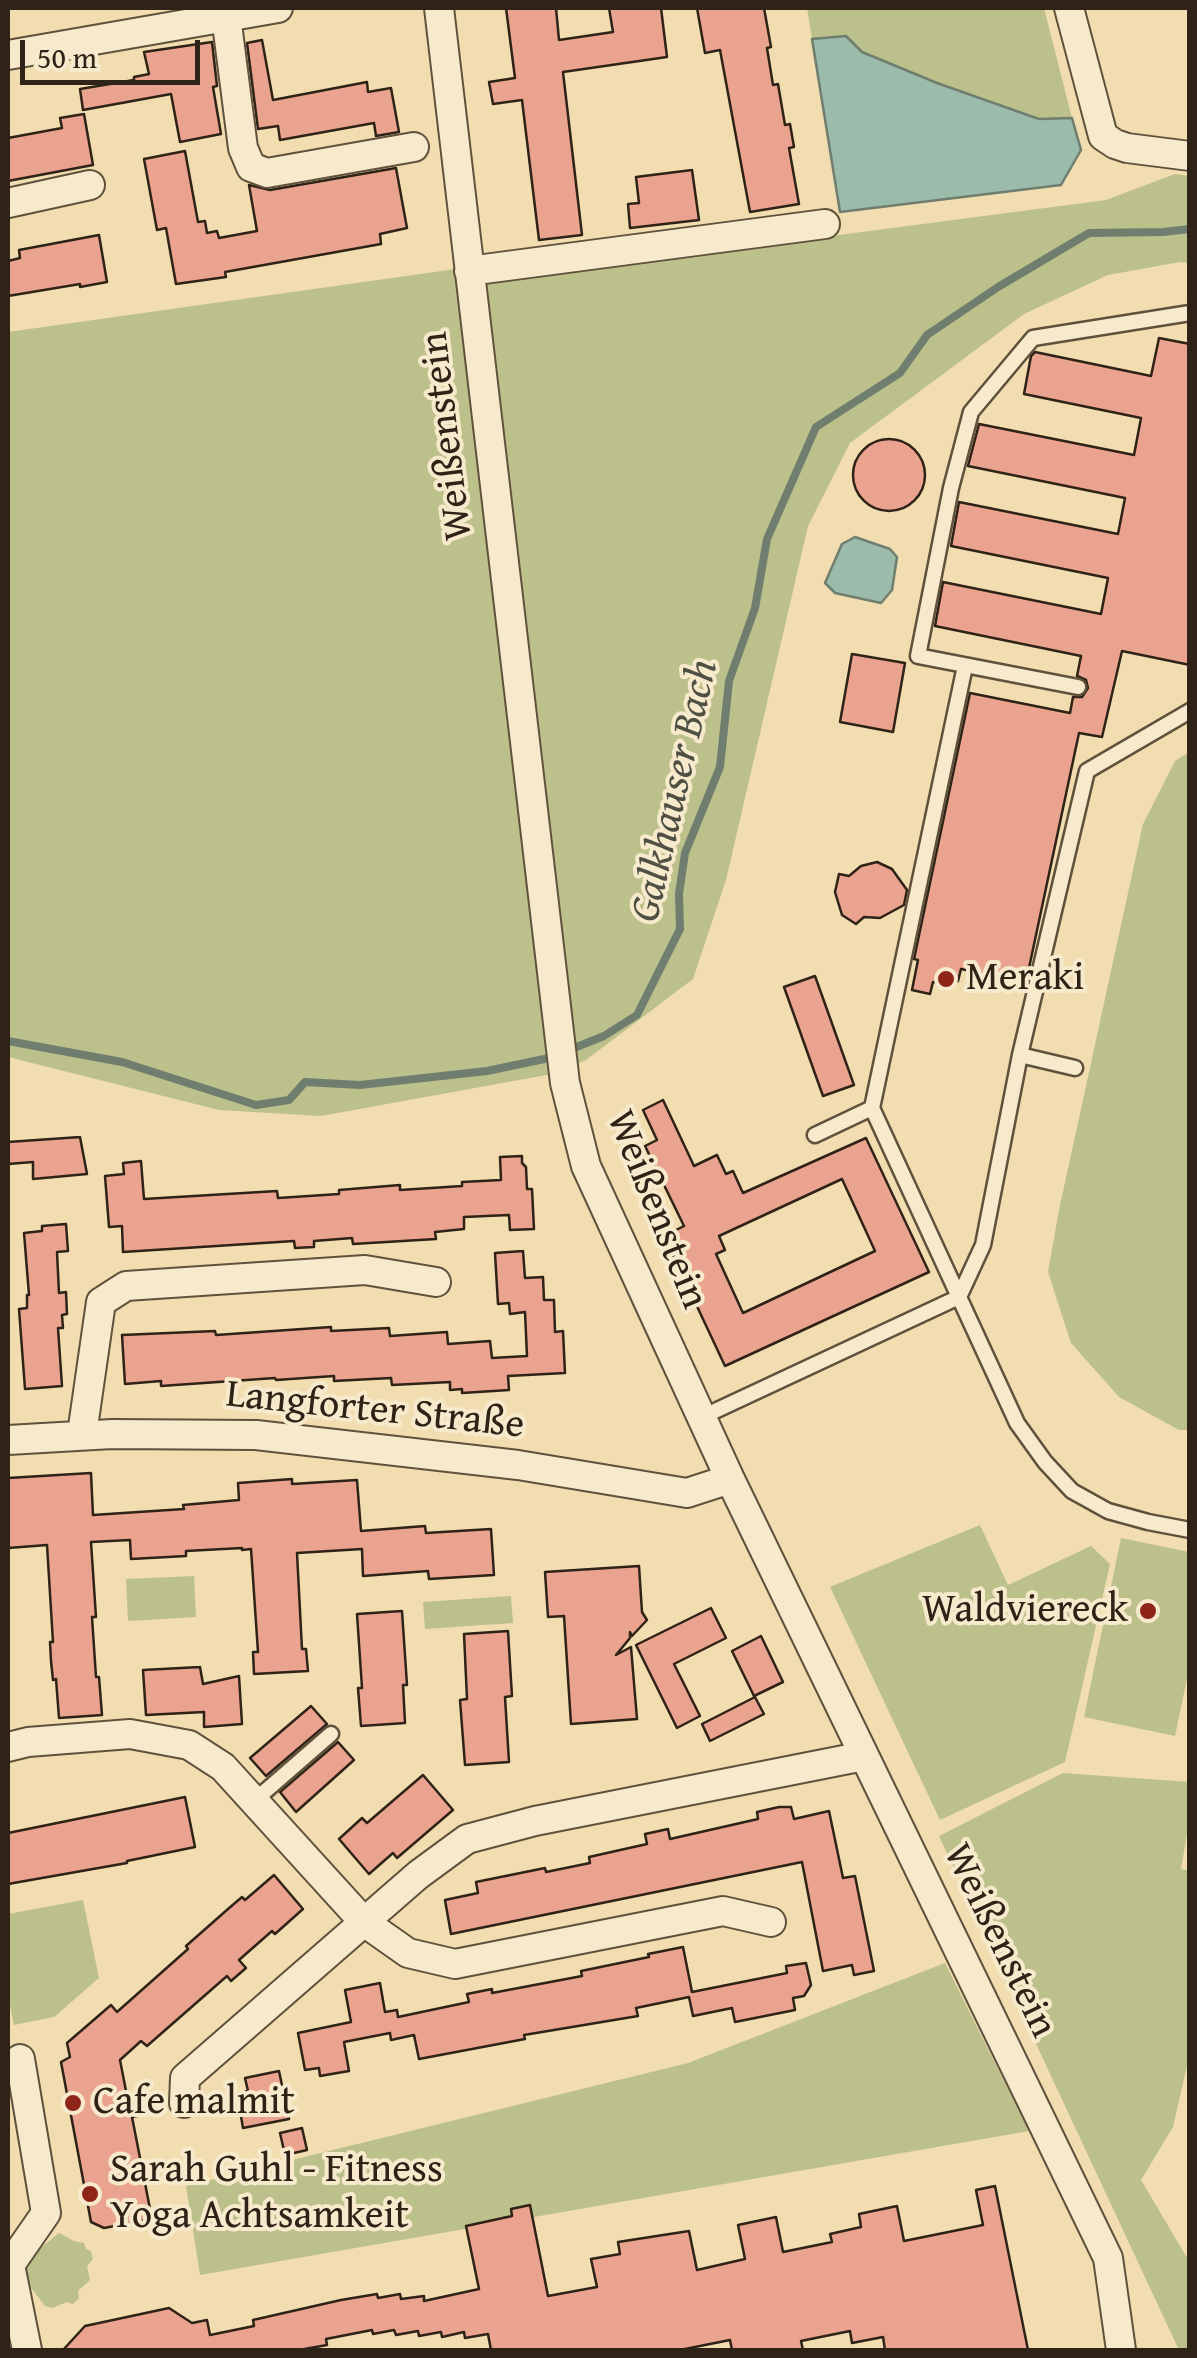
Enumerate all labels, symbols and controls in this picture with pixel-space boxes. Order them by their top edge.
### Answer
scale bar [25,20,205,82]
text: 50 m [37,35,97,79]
street label: Weißenstein [411,329,485,543]
water label: Galkhauser Bach [621,655,731,927]
place label: Meraki [966,955,1084,1003]
marker: Meraki [935,968,957,990]
street label: Weißenstein [594,1104,718,1316]
street label: Langforter Straße [224,1371,526,1451]
place label: Waldviereck [922,1587,1128,1635]
marker: Waldviereck [1137,1600,1159,1622]
street label: Weißenstein [931,1836,1067,2046]
place label: Cafe malmit [93,2079,295,2127]
marker: Cafe malmit [62,2092,84,2114]
place label: Sarah Guhl - Fitness Yoga Achtsamkeit [110,2147,443,2241]
marker: Sarah Guhl - Fitness Yoga Achtsamkeit [79,2183,101,2205]

